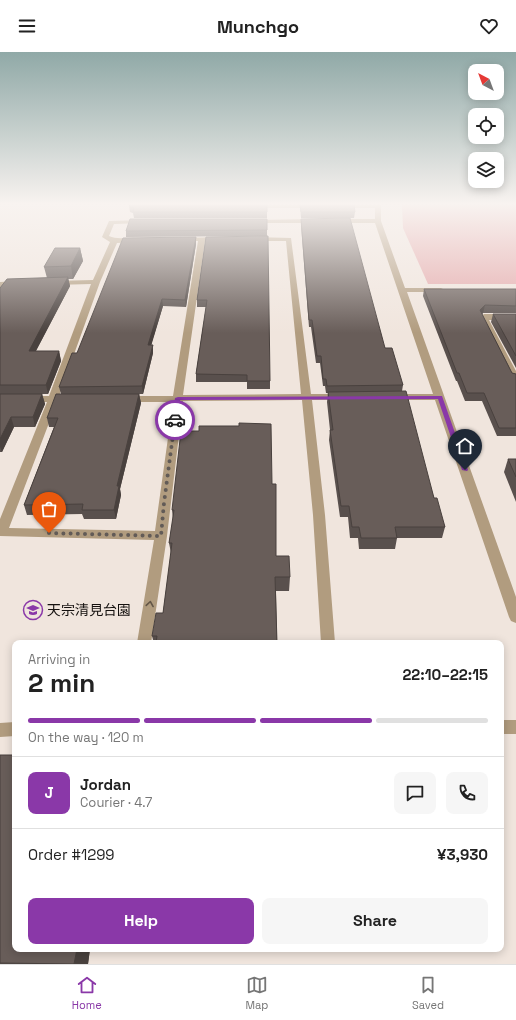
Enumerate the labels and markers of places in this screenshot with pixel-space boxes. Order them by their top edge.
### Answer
pin [448,429,482,470]
pin [32,492,66,533]
school or university icon: 天宗清見台園 [22,599,44,621]
place label: 天宗清見台園 [47,601,131,619]

